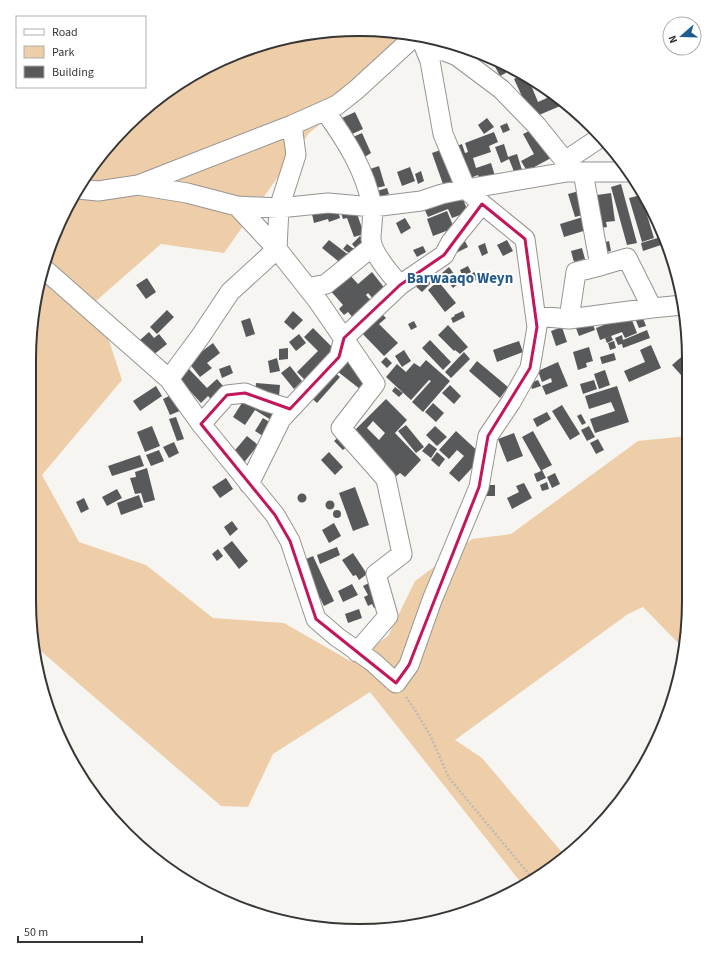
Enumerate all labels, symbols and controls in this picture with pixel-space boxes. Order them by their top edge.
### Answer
legend [16,16,146,88]
north arrow [662,16,702,56]
text: Road [52,24,78,41]
text: N [665,33,681,45]
text: Park [52,44,74,61]
text: Building [52,64,94,81]
district label: Barwaaqo Weyn [407,268,513,289]
scale bar [18,918,142,944]
text: 50 m [24,924,48,941]

